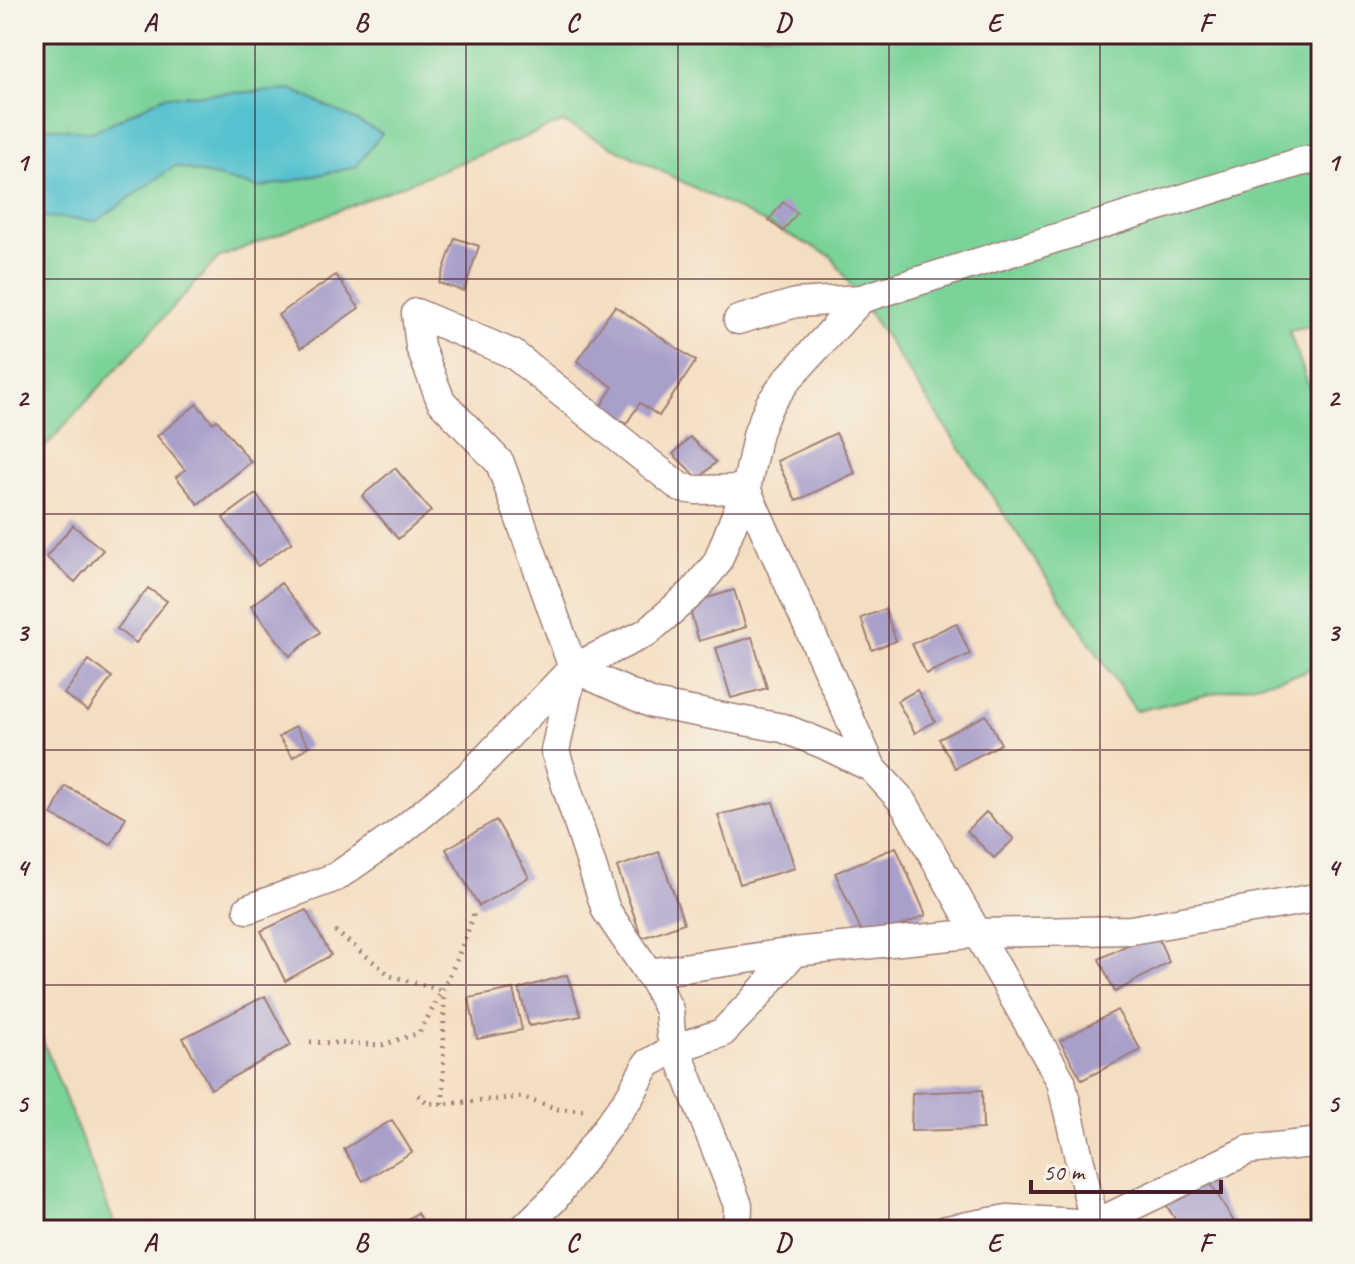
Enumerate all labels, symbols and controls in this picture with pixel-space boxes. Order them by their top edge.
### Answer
text: A [143,6,158,39]
text: B [354,6,370,39]
text: C [566,6,582,39]
text: D [775,6,793,39]
text: E [987,6,1005,39]
text: F [1199,6,1217,39]
text: 1 [16,146,31,179]
text: 1 [1327,146,1342,179]
text: 2 [16,381,30,414]
text: 2 [1327,381,1341,414]
text: 3 [16,616,30,649]
text: 3 [1327,616,1341,649]
text: 4 [16,851,31,884]
text: 4 [1327,851,1342,884]
text: 5 [16,1087,30,1120]
text: 5 [1327,1087,1341,1120]
scale bar [1031,1144,1221,1194]
text: 50 m [1043,1157,1086,1187]
text: A [143,1226,158,1259]
text: B [354,1226,370,1259]
text: C [566,1226,582,1259]
text: D [775,1226,793,1259]
text: E [987,1226,1005,1259]
text: F [1199,1226,1217,1259]

